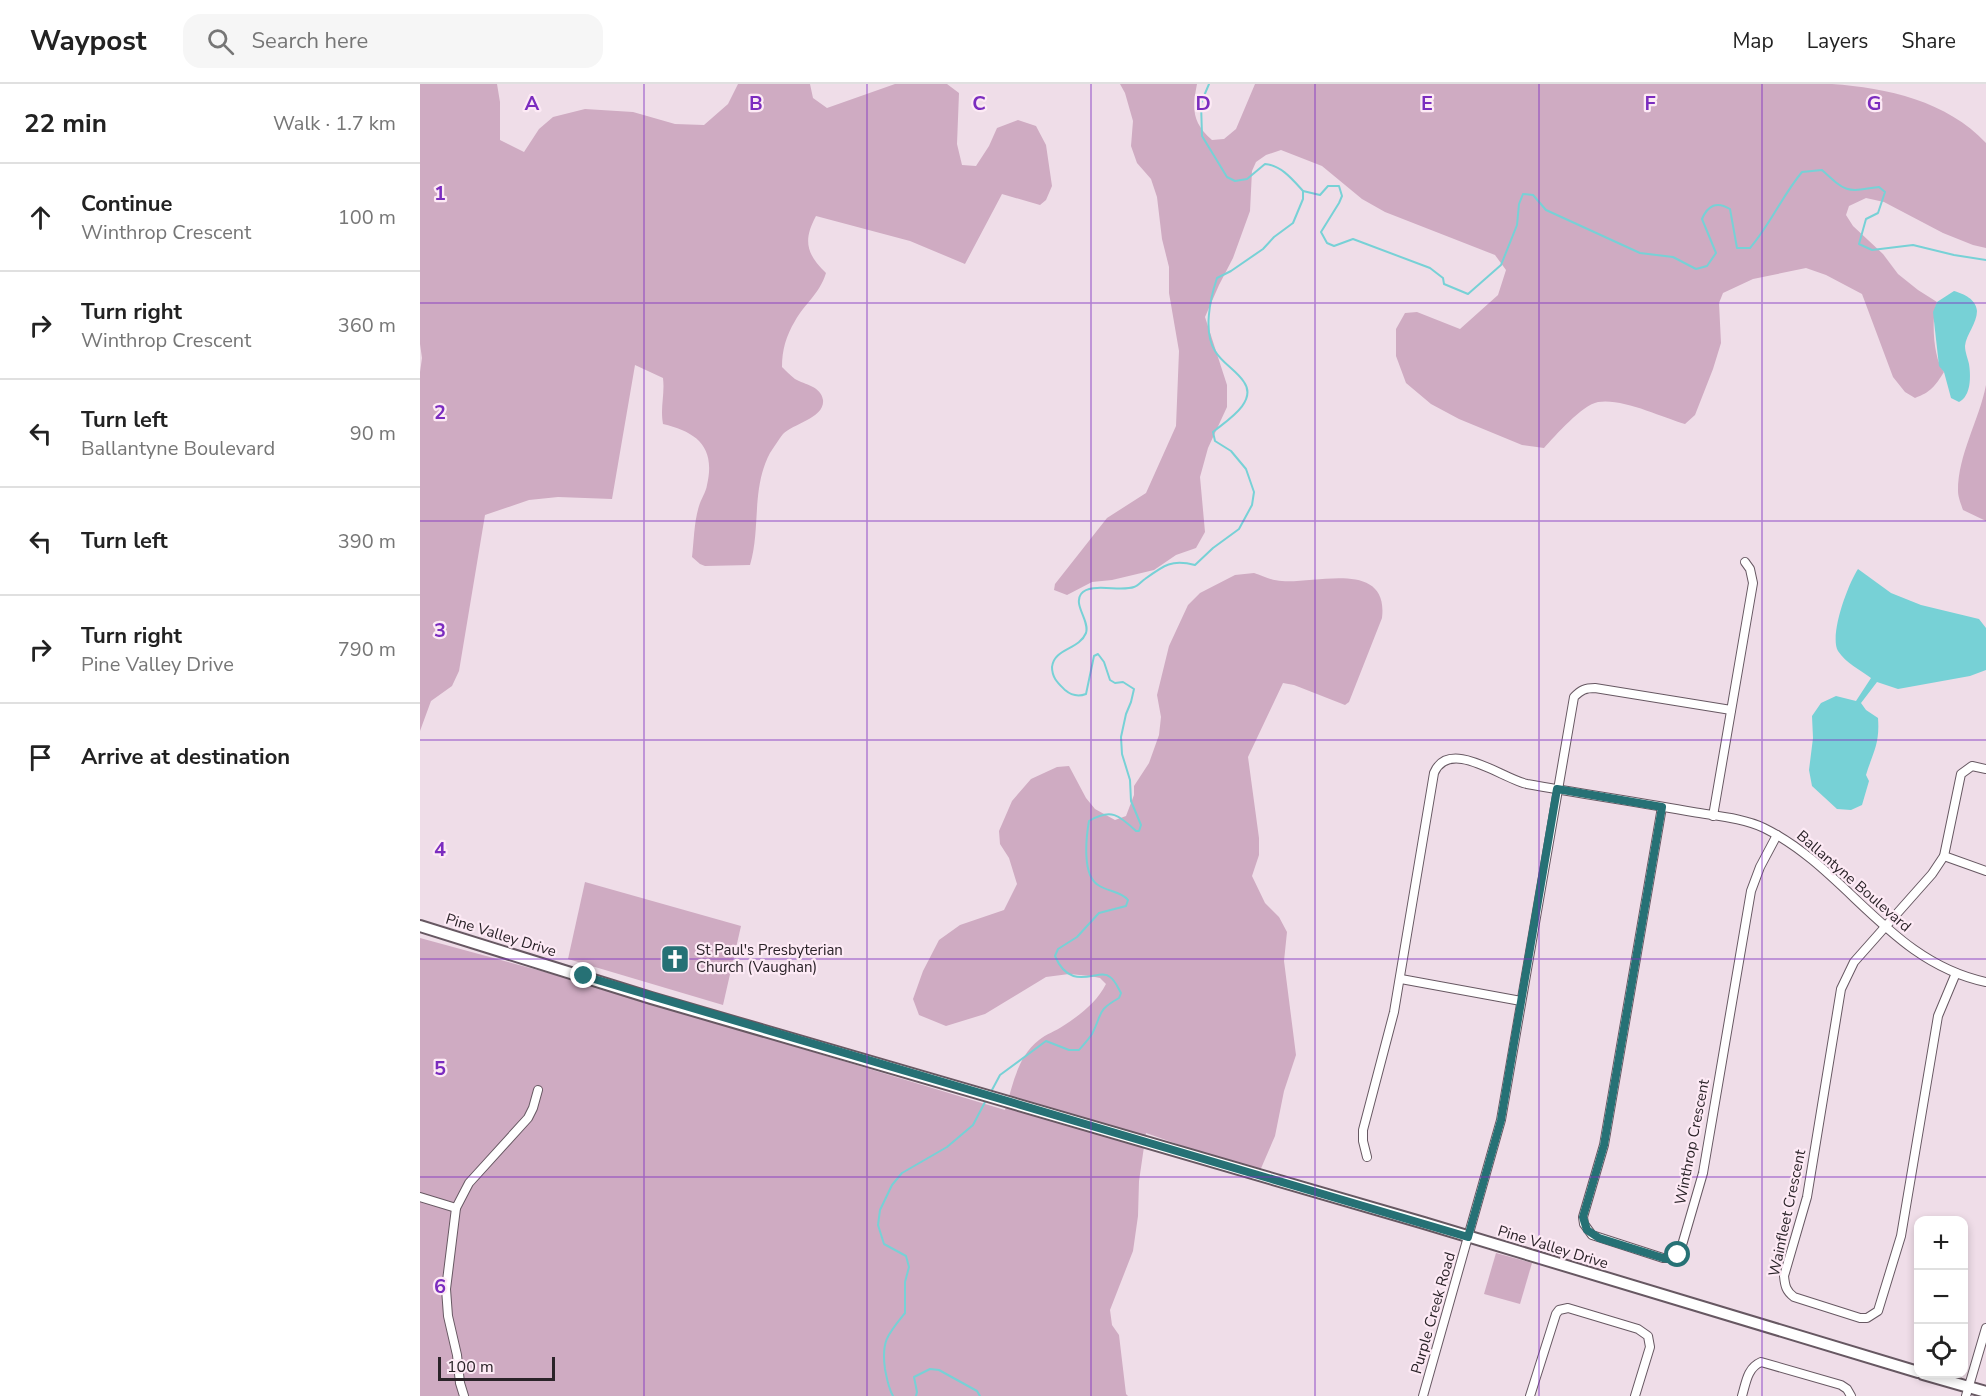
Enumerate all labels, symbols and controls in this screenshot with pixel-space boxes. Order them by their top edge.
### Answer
search box [183,14,603,68]
text: Waypost [30,22,147,60]
icon: search [204,25,237,58]
text: Search here [252,26,368,56]
text: Map [1732,27,1774,55]
text: Layers [1807,27,1868,55]
text: Share [1901,27,1956,55]
text: A [525,90,540,117]
text: B [749,90,763,117]
text: C [972,90,986,117]
text: D [1195,90,1211,117]
text: E [1421,90,1433,117]
text: F [1644,90,1656,117]
text: G [1867,90,1881,117]
text: 22 min [24,106,107,141]
text: Walk · 1.7 km [273,110,396,137]
text: 1 [434,180,446,207]
text: Continue [81,189,172,219]
icon: ahead [24,201,57,234]
text: 100 m [338,204,396,231]
text: Winthrop Crescent [81,219,251,246]
text: Turn right [81,297,182,327]
icon: right [24,309,57,342]
text: 360 m [338,312,396,339]
text: Winthrop Crescent [81,327,251,354]
text: 2 [434,399,446,426]
text: Turn left [81,405,168,435]
icon: left [24,417,57,450]
text: 90 m [350,420,396,447]
text: Ballantyne Boulevard [81,435,275,462]
icon: left [24,525,57,558]
text: Turn left [81,526,168,556]
text: 390 m [338,528,396,555]
text: 3 [434,617,446,644]
text: Turn right [81,621,182,651]
icon: right [24,633,57,666]
text: 790 m [338,636,396,663]
text: Pine Valley Drive [81,651,234,678]
icon: arrive [24,741,57,774]
text: Arrive at destination [81,742,290,772]
street label: Ballantyne Boulevard [1793,826,1915,936]
text: 4 [434,836,446,863]
street label: Pine Valley Drive [443,909,559,961]
place label: St Paul's Presbyterian Church (Vaughan) [696,940,843,977]
church icon: St Paul's Presbyterian Church (Vaughan) [659,943,691,975]
route end [570,962,596,988]
text: 5 [434,1055,446,1082]
street label: Winthrop Crescent [1670,1077,1714,1207]
street label: Wainfleet Crescent [1764,1147,1810,1278]
map controls [1914,1216,1968,1378]
button: + [1914,1216,1968,1270]
street label: Pine Valley Drive [1495,1221,1611,1273]
route start [1664,1241,1690,1267]
street label: Purple Creek Road [1406,1250,1460,1376]
button: − [1914,1270,1968,1324]
text: 6 [434,1273,446,1300]
button: locate [1914,1324,1968,1378]
scale bar [438,1354,555,1382]
text: 100 m [447,1356,494,1378]

